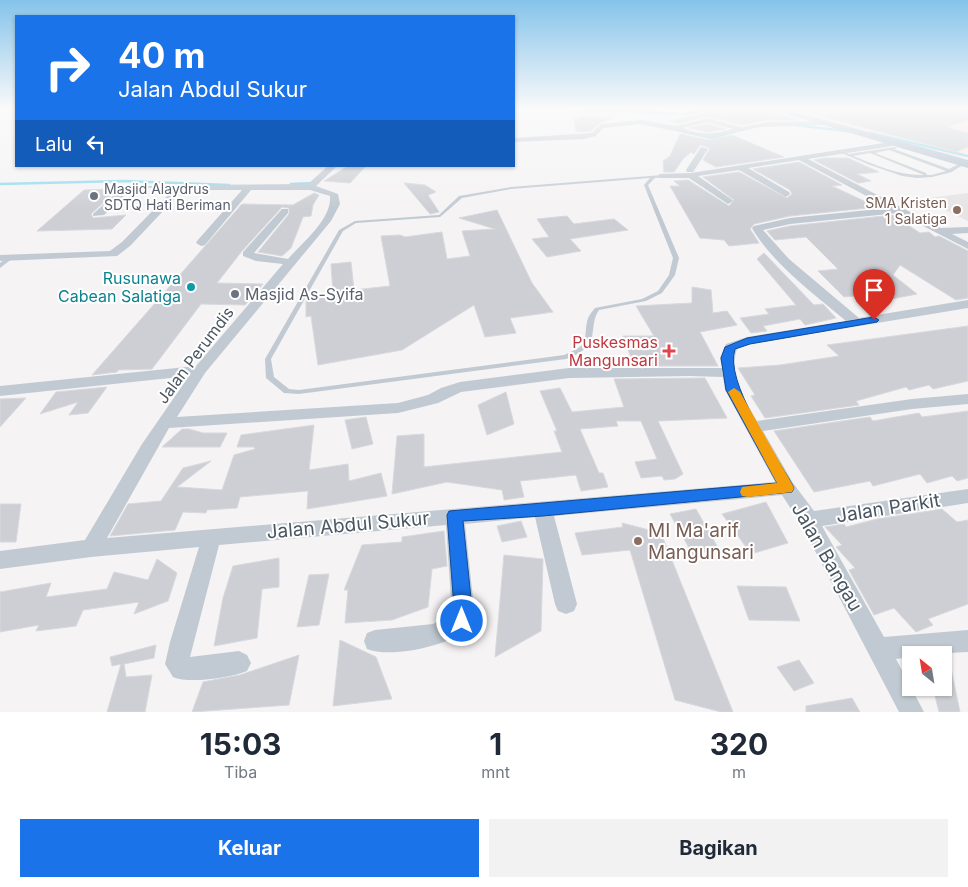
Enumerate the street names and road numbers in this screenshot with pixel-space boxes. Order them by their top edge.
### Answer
street label: Jalan Perumdis [152,303,238,407]
street label: Jalan Parkit [834,488,942,528]
street label: Jalan Bangau [787,499,867,615]
street label: Jalan Abdul Sukur [266,506,430,544]

